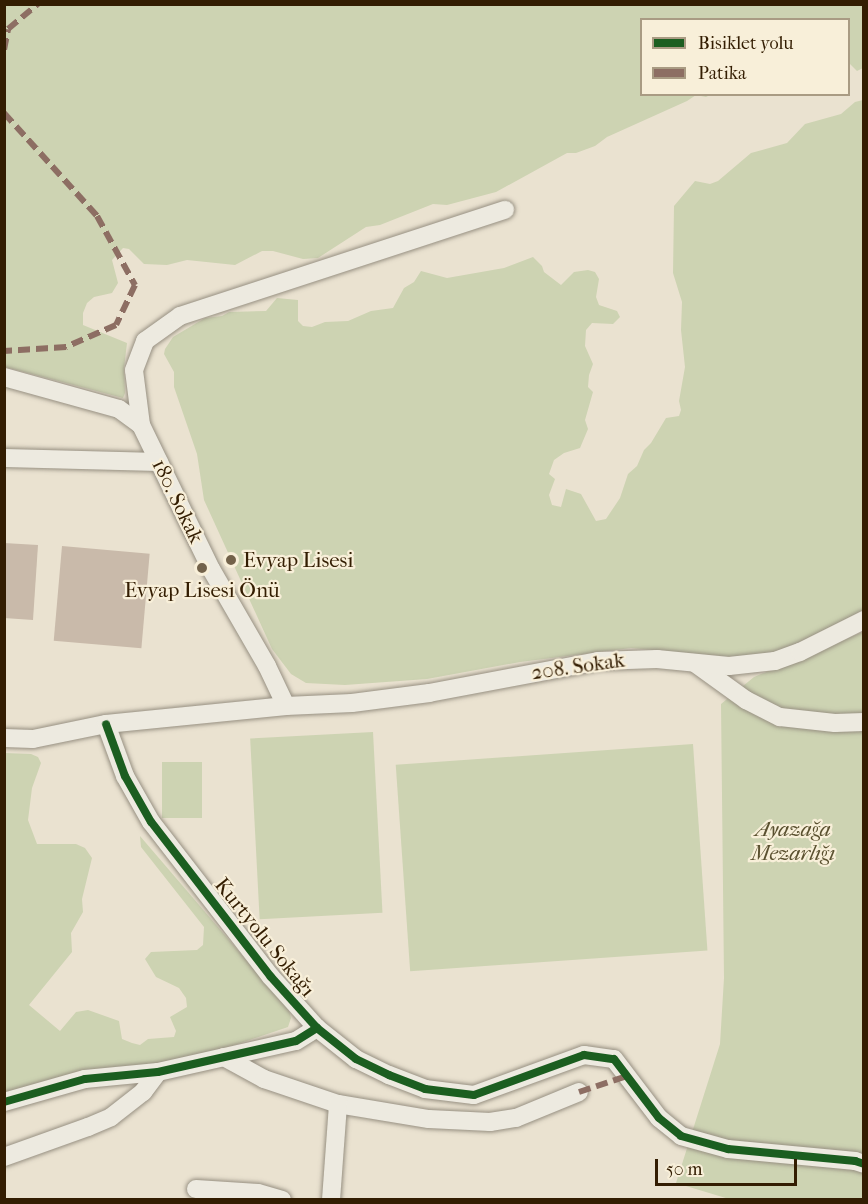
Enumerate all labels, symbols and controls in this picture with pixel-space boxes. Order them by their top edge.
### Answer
legend [640,18,850,96]
text: Bisiklet yolu [698,33,794,54]
text: Patika [698,63,746,84]
street label: 180. Sokak [147,455,209,547]
place label: Evyap Lisesi [243,547,353,573]
marker: Evyap Lisesi [224,553,238,567]
marker: Evyap Lisesi Önü [195,561,209,575]
place label: Evyap Lisesi Önü [124,577,280,603]
street label: 208. Sokak [530,647,626,685]
park label: Ayazağa Mezarlığı [751,816,835,866]
street label: Kurtyolu Sokağı [209,872,321,1002]
scale bar [658,1147,800,1185]
text: 50 m [666,1159,702,1180]

